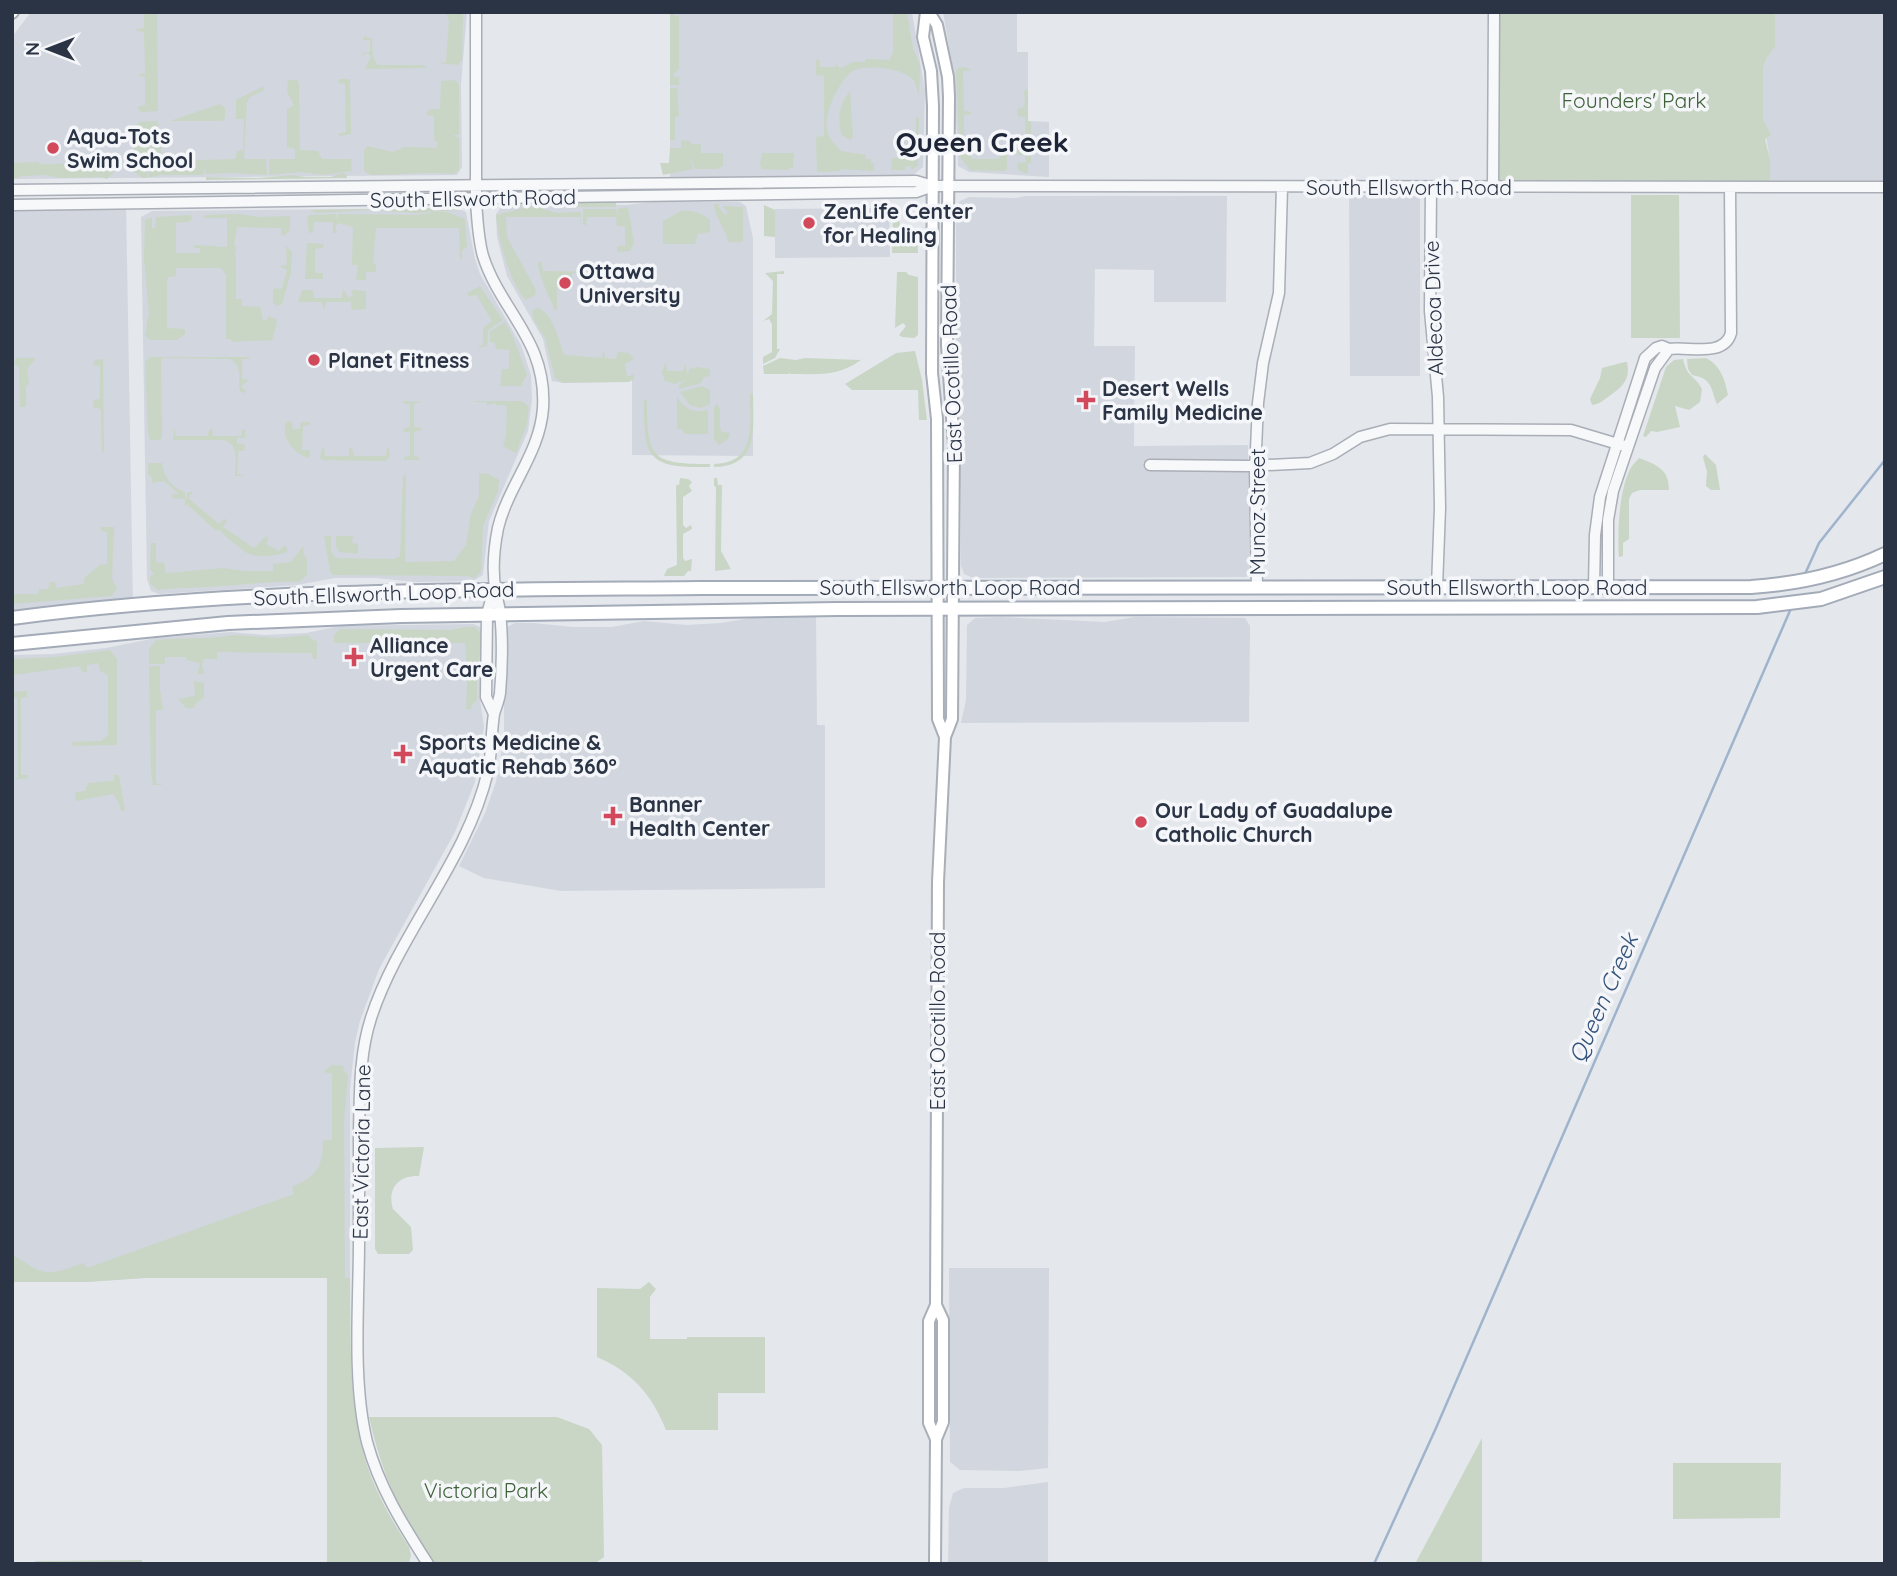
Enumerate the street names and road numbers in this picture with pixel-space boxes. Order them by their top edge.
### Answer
street label: South Ellsworth Road [1306,174,1512,200]
street label: South Ellsworth Road [370,183,576,213]
street label: Aldecoa Drive [1418,240,1448,376]
street label: East Ocotillo Road [935,284,967,464]
street label: Munoz Street [1244,448,1270,576]
street label: South Ellsworth Loop Road [819,574,1081,600]
street label: South Ellsworth Loop Road [1386,574,1648,600]
street label: South Ellsworth Loop Road [253,575,515,611]
street label: East Ocotillo Road [924,932,950,1110]
street label: East Victoria Lane [346,1064,376,1240]

